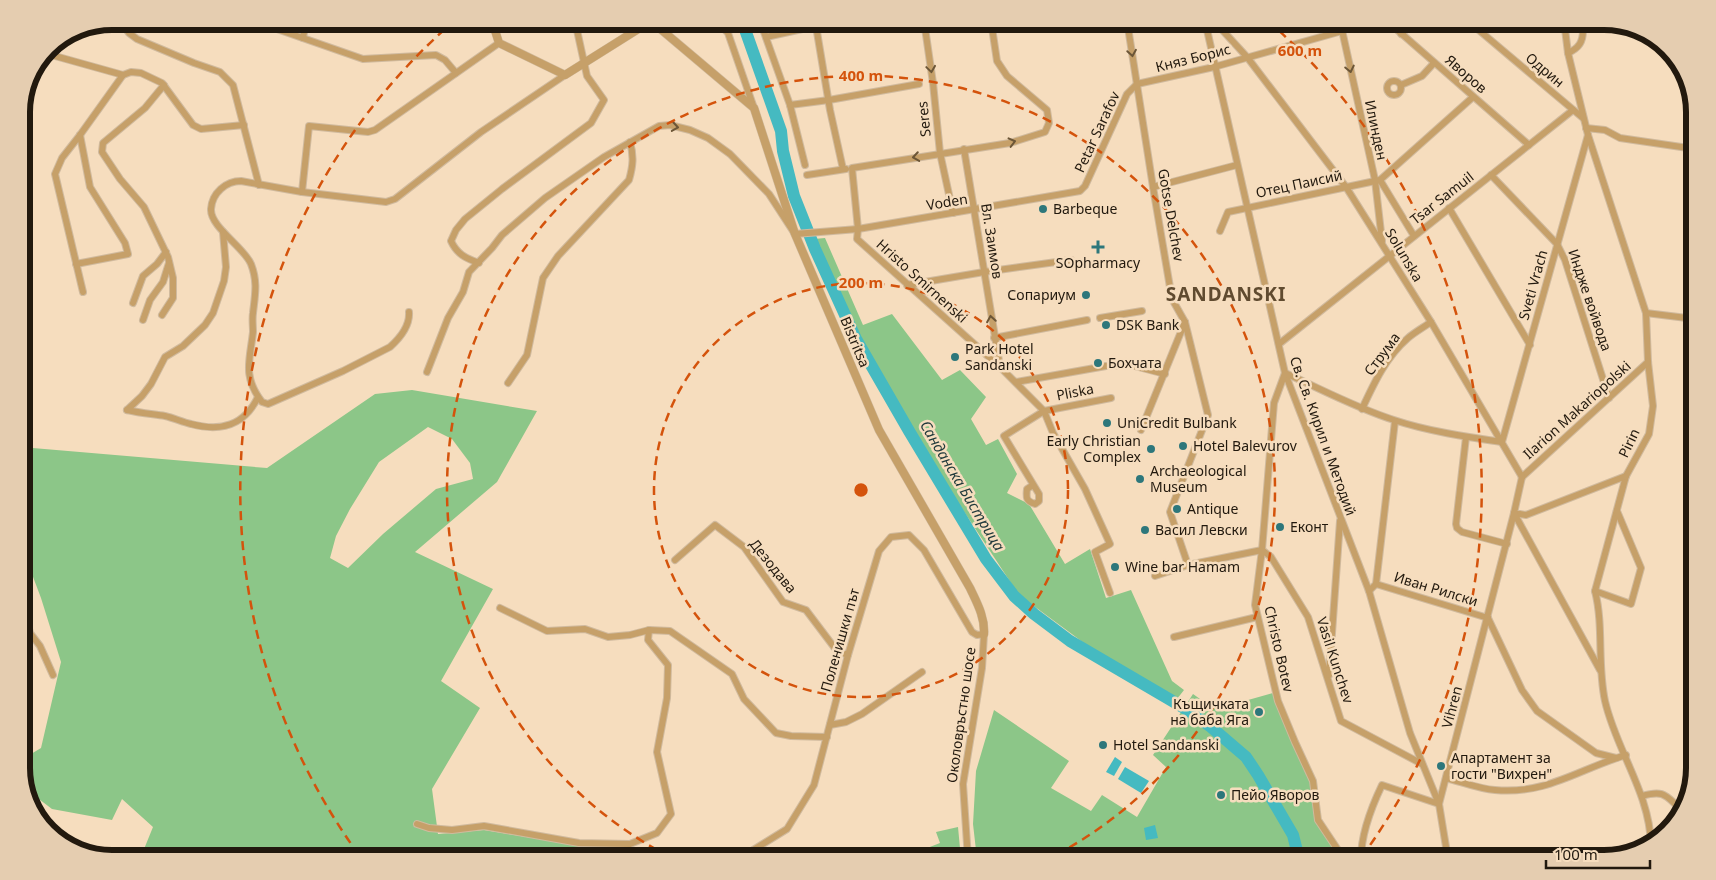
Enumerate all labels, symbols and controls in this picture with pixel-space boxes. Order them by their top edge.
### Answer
street label: Княз Борис [1153,39,1233,76]
text: 600 m [1278,40,1322,60]
one-way arrow [1127,48,1137,57]
street label: Одрин [1522,48,1569,91]
street label: Яворов [1441,50,1491,97]
one-way arrow [1344,64,1355,73]
text: 400 m [839,65,883,85]
one-way arrow [925,65,935,74]
street label: Petar Sarafov [1069,87,1124,176]
street label: Илинден [1361,98,1392,162]
street label: Seres [912,100,935,138]
one-way arrow [671,121,679,132]
one-way arrow [1007,137,1016,148]
one-way arrow [911,152,920,162]
street label: Отец Паисий [1254,165,1344,202]
street label: Gotse Delchev [1154,167,1189,264]
street label: Tsar Samuil [1406,167,1477,228]
street label: Voden [925,189,969,214]
place label: Barbeque [1053,199,1118,218]
street label: Вл. Заимов [977,202,1008,280]
marker: Barbeque [1037,203,1049,215]
street label: Solunska [1381,225,1428,285]
street label: Hristo Smirnenski [873,234,972,327]
marker: SOpharmacy [1092,241,1104,253]
street label: Индже войвода [1564,246,1617,353]
street label: Sveti Vrach [1513,248,1552,322]
place label: SOpharmacy [1056,253,1141,272]
text: 200 m [839,272,883,292]
district label: SANDANSKI [1166,281,1286,307]
place label: Сопариум [1007,285,1076,304]
marker: Сопариум [1080,289,1092,301]
street label: Bistritsa [836,313,875,370]
one-way arrow [986,315,997,323]
place label: DSK Bank [1116,315,1180,334]
marker: DSK Bank [1100,319,1112,331]
street label: Струма [1359,328,1404,379]
place label: Park Hotel Sandanski [965,339,1034,374]
marker: Park Hotel Sandanski [949,351,961,363]
place label: Бохчата [1108,353,1162,372]
street label: Св. Св. Кирил и Методий [1286,354,1361,518]
street label: Ilarion Makariopolski [1519,356,1635,463]
marker: Бохчата [1092,357,1104,369]
street label: Pliska [1055,379,1095,404]
place label: UniCredit Bulbank [1117,413,1237,432]
water label: Санданска Бистрица [916,417,1010,555]
marker: UniCredit Bulbank [1101,417,1113,429]
street label: Pirin [1613,425,1644,460]
place label: Early Christian Complex [1046,431,1142,466]
place label: Hotel Balevurov [1193,436,1298,455]
marker: Hotel Balevurov [1177,440,1189,452]
marker: Early Christian Complex [1145,443,1157,455]
place label: Archaeological Museum [1150,461,1247,496]
marker: Archaeological Museum [1134,473,1146,485]
centre of rings [852,481,870,499]
place label: Antique [1187,499,1239,518]
marker: Antique [1171,503,1183,515]
place label: Еконт [1290,517,1329,536]
place label: Васил Левски [1155,520,1248,539]
marker: Еконт [1274,521,1286,533]
marker: Васил Левски [1139,524,1151,536]
street label: Дезодава [746,534,801,597]
place label: Wine bar Hamam [1125,557,1240,576]
marker: Wine bar Hamam [1109,561,1121,573]
street label: Иван Рилски [1392,567,1480,610]
street label: Поленишки път [816,585,864,694]
street label: Christo Botev [1260,604,1299,695]
street label: Vasil Kunchev [1313,614,1359,706]
street label: Околовръстно шосе [942,646,979,784]
street label: Vihren [1437,684,1466,730]
place label: Къщичката на баба Яга [1170,694,1249,729]
marker: Къщичката на баба Яга [1253,706,1265,718]
place label: Hotel Sandanski [1113,735,1219,754]
marker: Hotel Sandanski [1097,739,1109,751]
place label: Апартамент за гости "Вихрен" [1451,748,1552,783]
marker: Апартамент за гости "Вихрен" [1435,760,1447,772]
place label: Пейо Яворов [1231,785,1320,804]
marker: Пейо Яворов [1215,789,1227,801]
scale bar [1546,838,1650,870]
text: 100 m [1554,844,1598,864]

